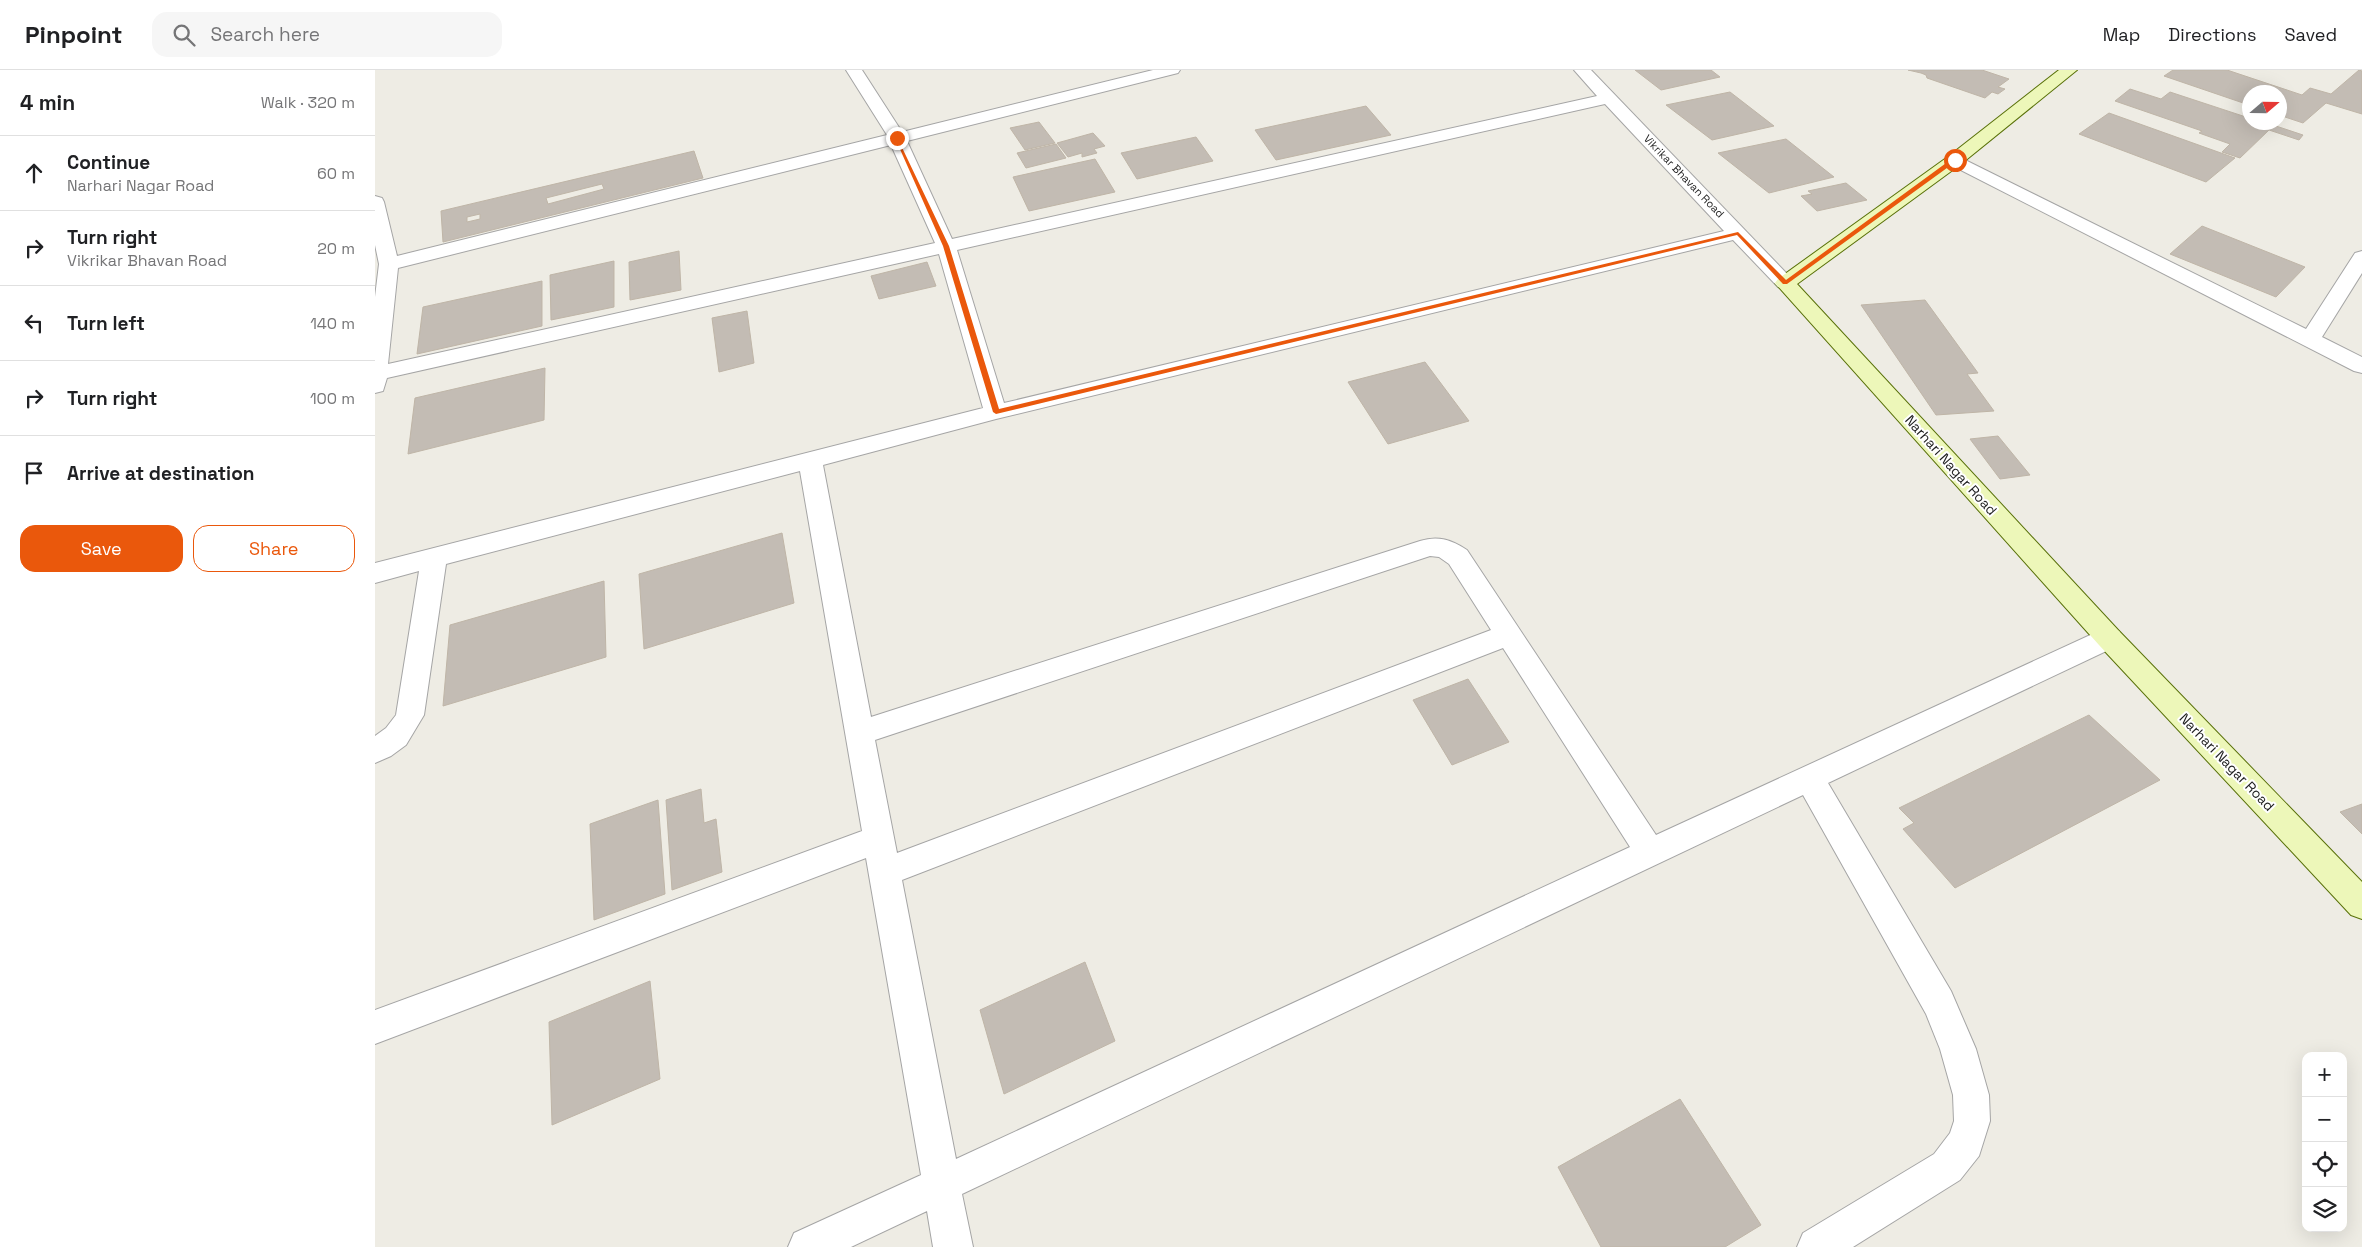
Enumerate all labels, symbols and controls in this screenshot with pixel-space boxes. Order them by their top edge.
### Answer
search box [152,12,502,57]
text: Pinpoint [25,19,122,50]
icon: search [170,21,198,49]
text: Search here [210,22,320,47]
text: Map [2103,23,2140,46]
text: Directions [2168,23,2257,46]
text: Saved [2285,23,2337,46]
north arrow [2242,85,2287,130]
text: 4 min [20,89,75,116]
text: Walk · 320 m [261,92,355,113]
route end [886,127,909,150]
street label: Vikrikar Bhavan Road [1641,132,1727,220]
route start [1944,149,1967,172]
text: Continue [67,150,150,175]
icon: ahead [20,159,48,187]
text: 60 m [317,163,355,184]
text: Narhari Nagar Road [67,175,214,196]
text: Turn right [67,225,157,250]
icon: right [20,234,48,262]
text: 20 m [317,238,355,259]
text: Vikrikar Bhavan Road [67,250,227,271]
icon: left [20,309,48,337]
text: Turn left [67,311,145,336]
text: 140 m [310,313,355,334]
icon: right [20,384,48,412]
text: Turn right [67,386,157,411]
text: 100 m [310,388,355,409]
street label: Narhari Nagar Road [1901,411,2001,519]
icon: arrive [20,459,48,487]
text: Arrive at destination [67,461,255,486]
button: Save [20,525,183,572]
button: Share [193,525,355,572]
street label: Narhari Nagar Road [2176,709,2278,815]
map controls [2302,1052,2347,1232]
button: + [2302,1052,2347,1097]
button: − [2302,1097,2347,1142]
button: locate [2302,1142,2347,1187]
button: layers [2302,1187,2347,1232]

